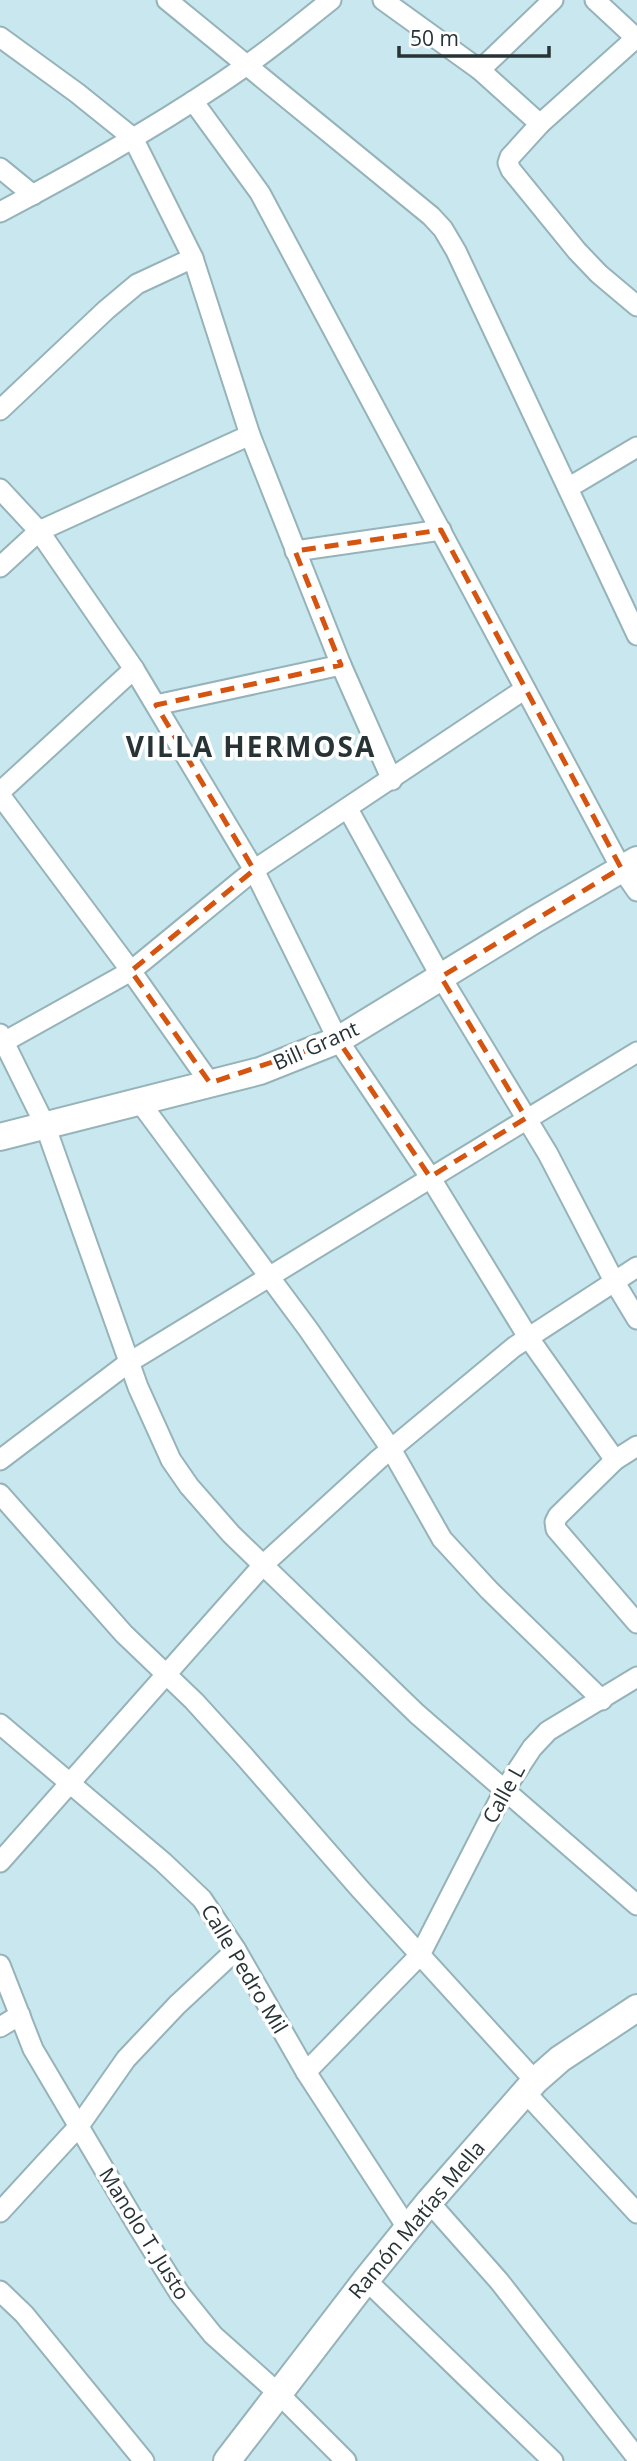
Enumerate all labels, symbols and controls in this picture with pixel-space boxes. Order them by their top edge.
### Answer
scale bar [399,14,550,58]
text: 50 m [410,24,459,52]
district label: VILLA HERMOSA [126,727,376,765]
street label: Bill Grant [268,1014,363,1076]
street label: Calle L [475,1759,531,1828]
street label: Calle Pedro Mil [195,1899,295,2038]
street label: Ramón Matías Mella [342,2134,491,2304]
street label: Manolo T. Justo [93,2162,197,2305]

